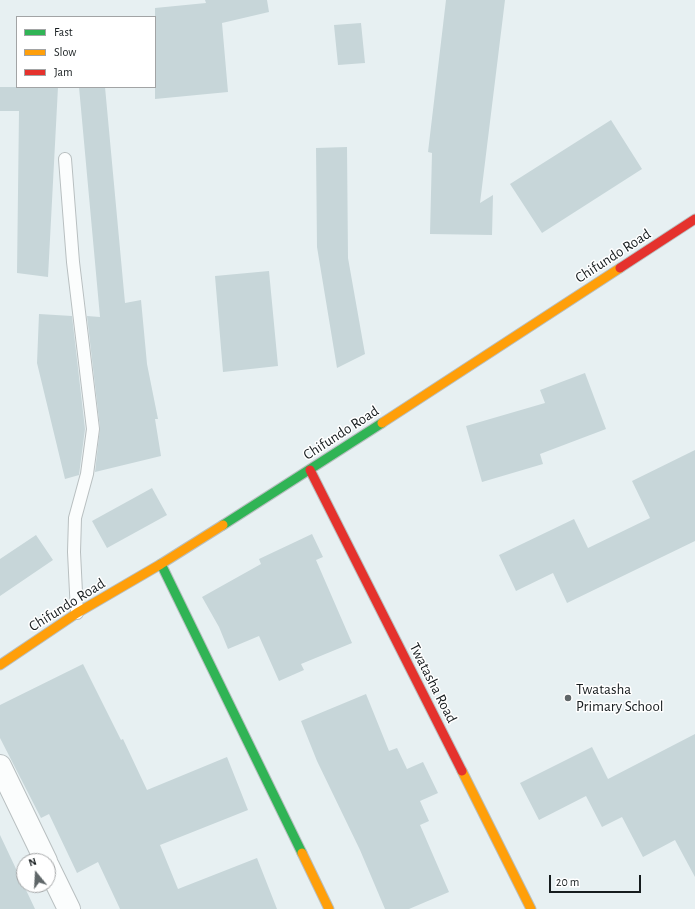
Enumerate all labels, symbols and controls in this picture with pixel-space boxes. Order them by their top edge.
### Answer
legend [16,16,156,88]
text: Fast [54,26,73,38]
text: Slow [54,46,76,58]
text: Jam [54,66,73,78]
street label: Chifundo Road [572,225,654,287]
street label: Chifundo Road [300,402,382,464]
street label: Chifundo Road [26,574,108,636]
street label: Twatasha Road [405,640,461,726]
place label: Twatasha Primary School [576,680,664,715]
marker: Twatasha Primary School [563,693,573,703]
north arrow [16,853,56,893]
text: N [27,856,38,868]
scale bar [551,867,643,893]
text: 20 m [556,876,579,888]

